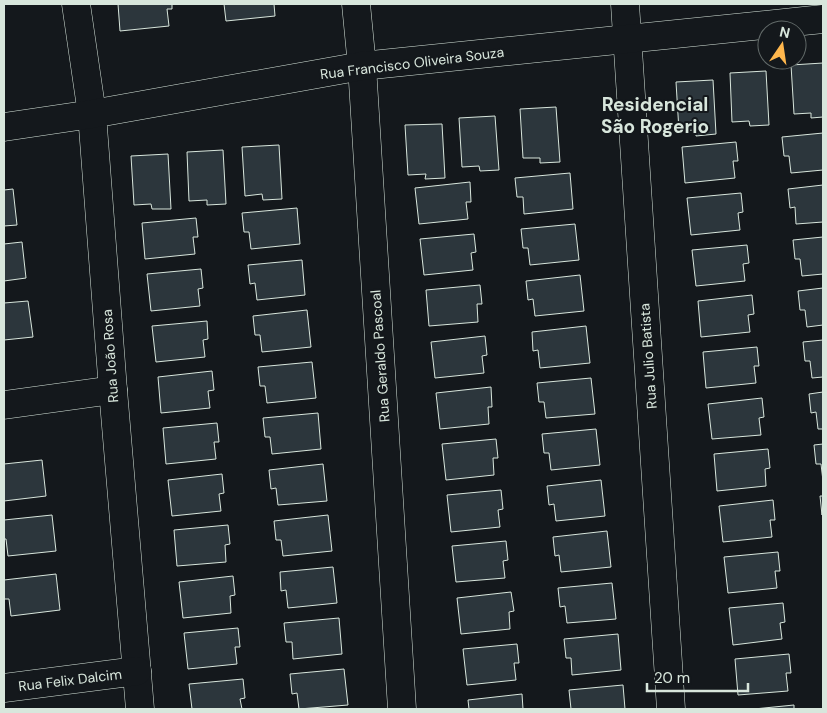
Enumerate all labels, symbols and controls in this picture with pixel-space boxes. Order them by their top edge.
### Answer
north arrow [757,20,807,70]
text: N [778,22,792,42]
street label: Rua Francisco Oliveira Souza [319,43,505,83]
district label: Residencial São Rogerio [601,92,709,139]
street label: Rua Geraldo Pascoal [366,289,394,423]
street label: Rua Julio Batista [635,303,661,409]
street label: Rua João Rosa [98,309,122,403]
scale bar [647,660,748,692]
street label: Rua Felix Dalcim [17,665,123,695]
text: 20 m [654,668,690,688]

